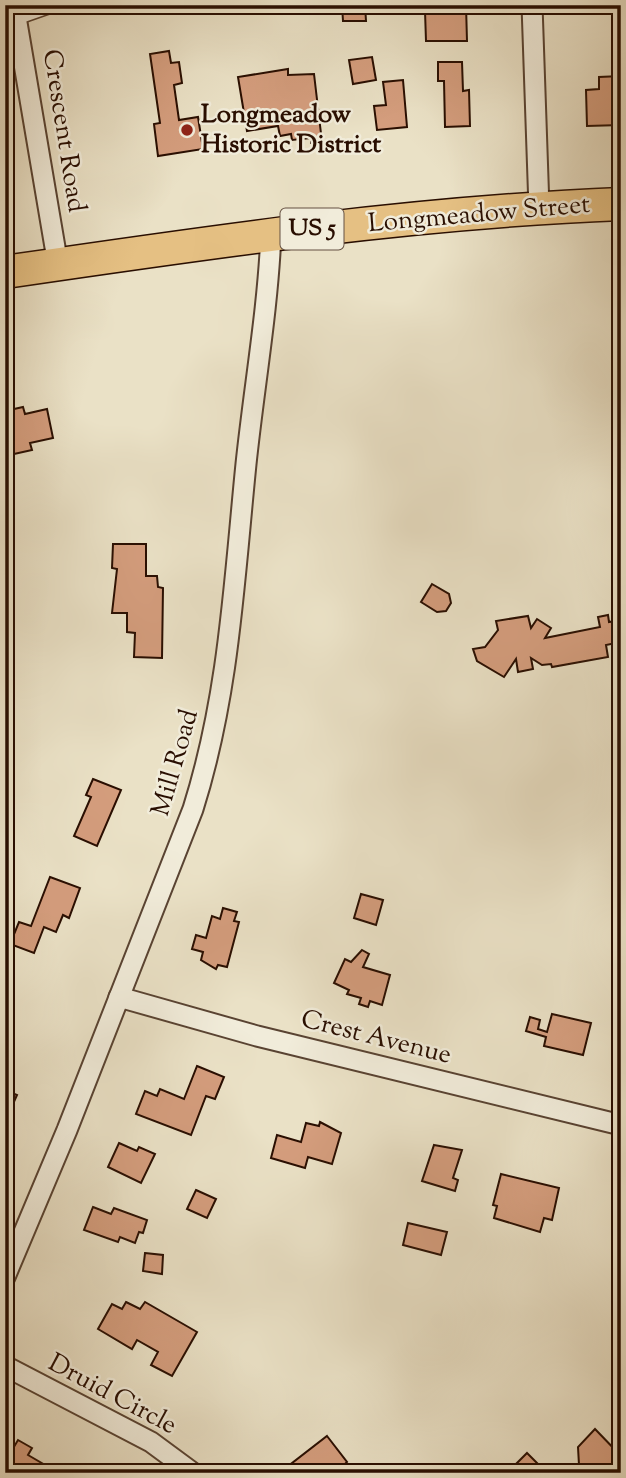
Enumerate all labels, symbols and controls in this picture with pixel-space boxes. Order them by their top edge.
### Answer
street label: Crescent Road [32,47,94,215]
place label: Longmeadow Historic District [201,97,381,164]
marker: Longmeadow Historic District [179,122,195,138]
street label: Longmeadow Street [366,187,592,243]
road number: US 5 [280,209,344,250]
street label: Mill Road [143,705,209,821]
street label: Crest Avenue [297,1001,455,1075]
street label: Druid Circle [41,1346,183,1444]

